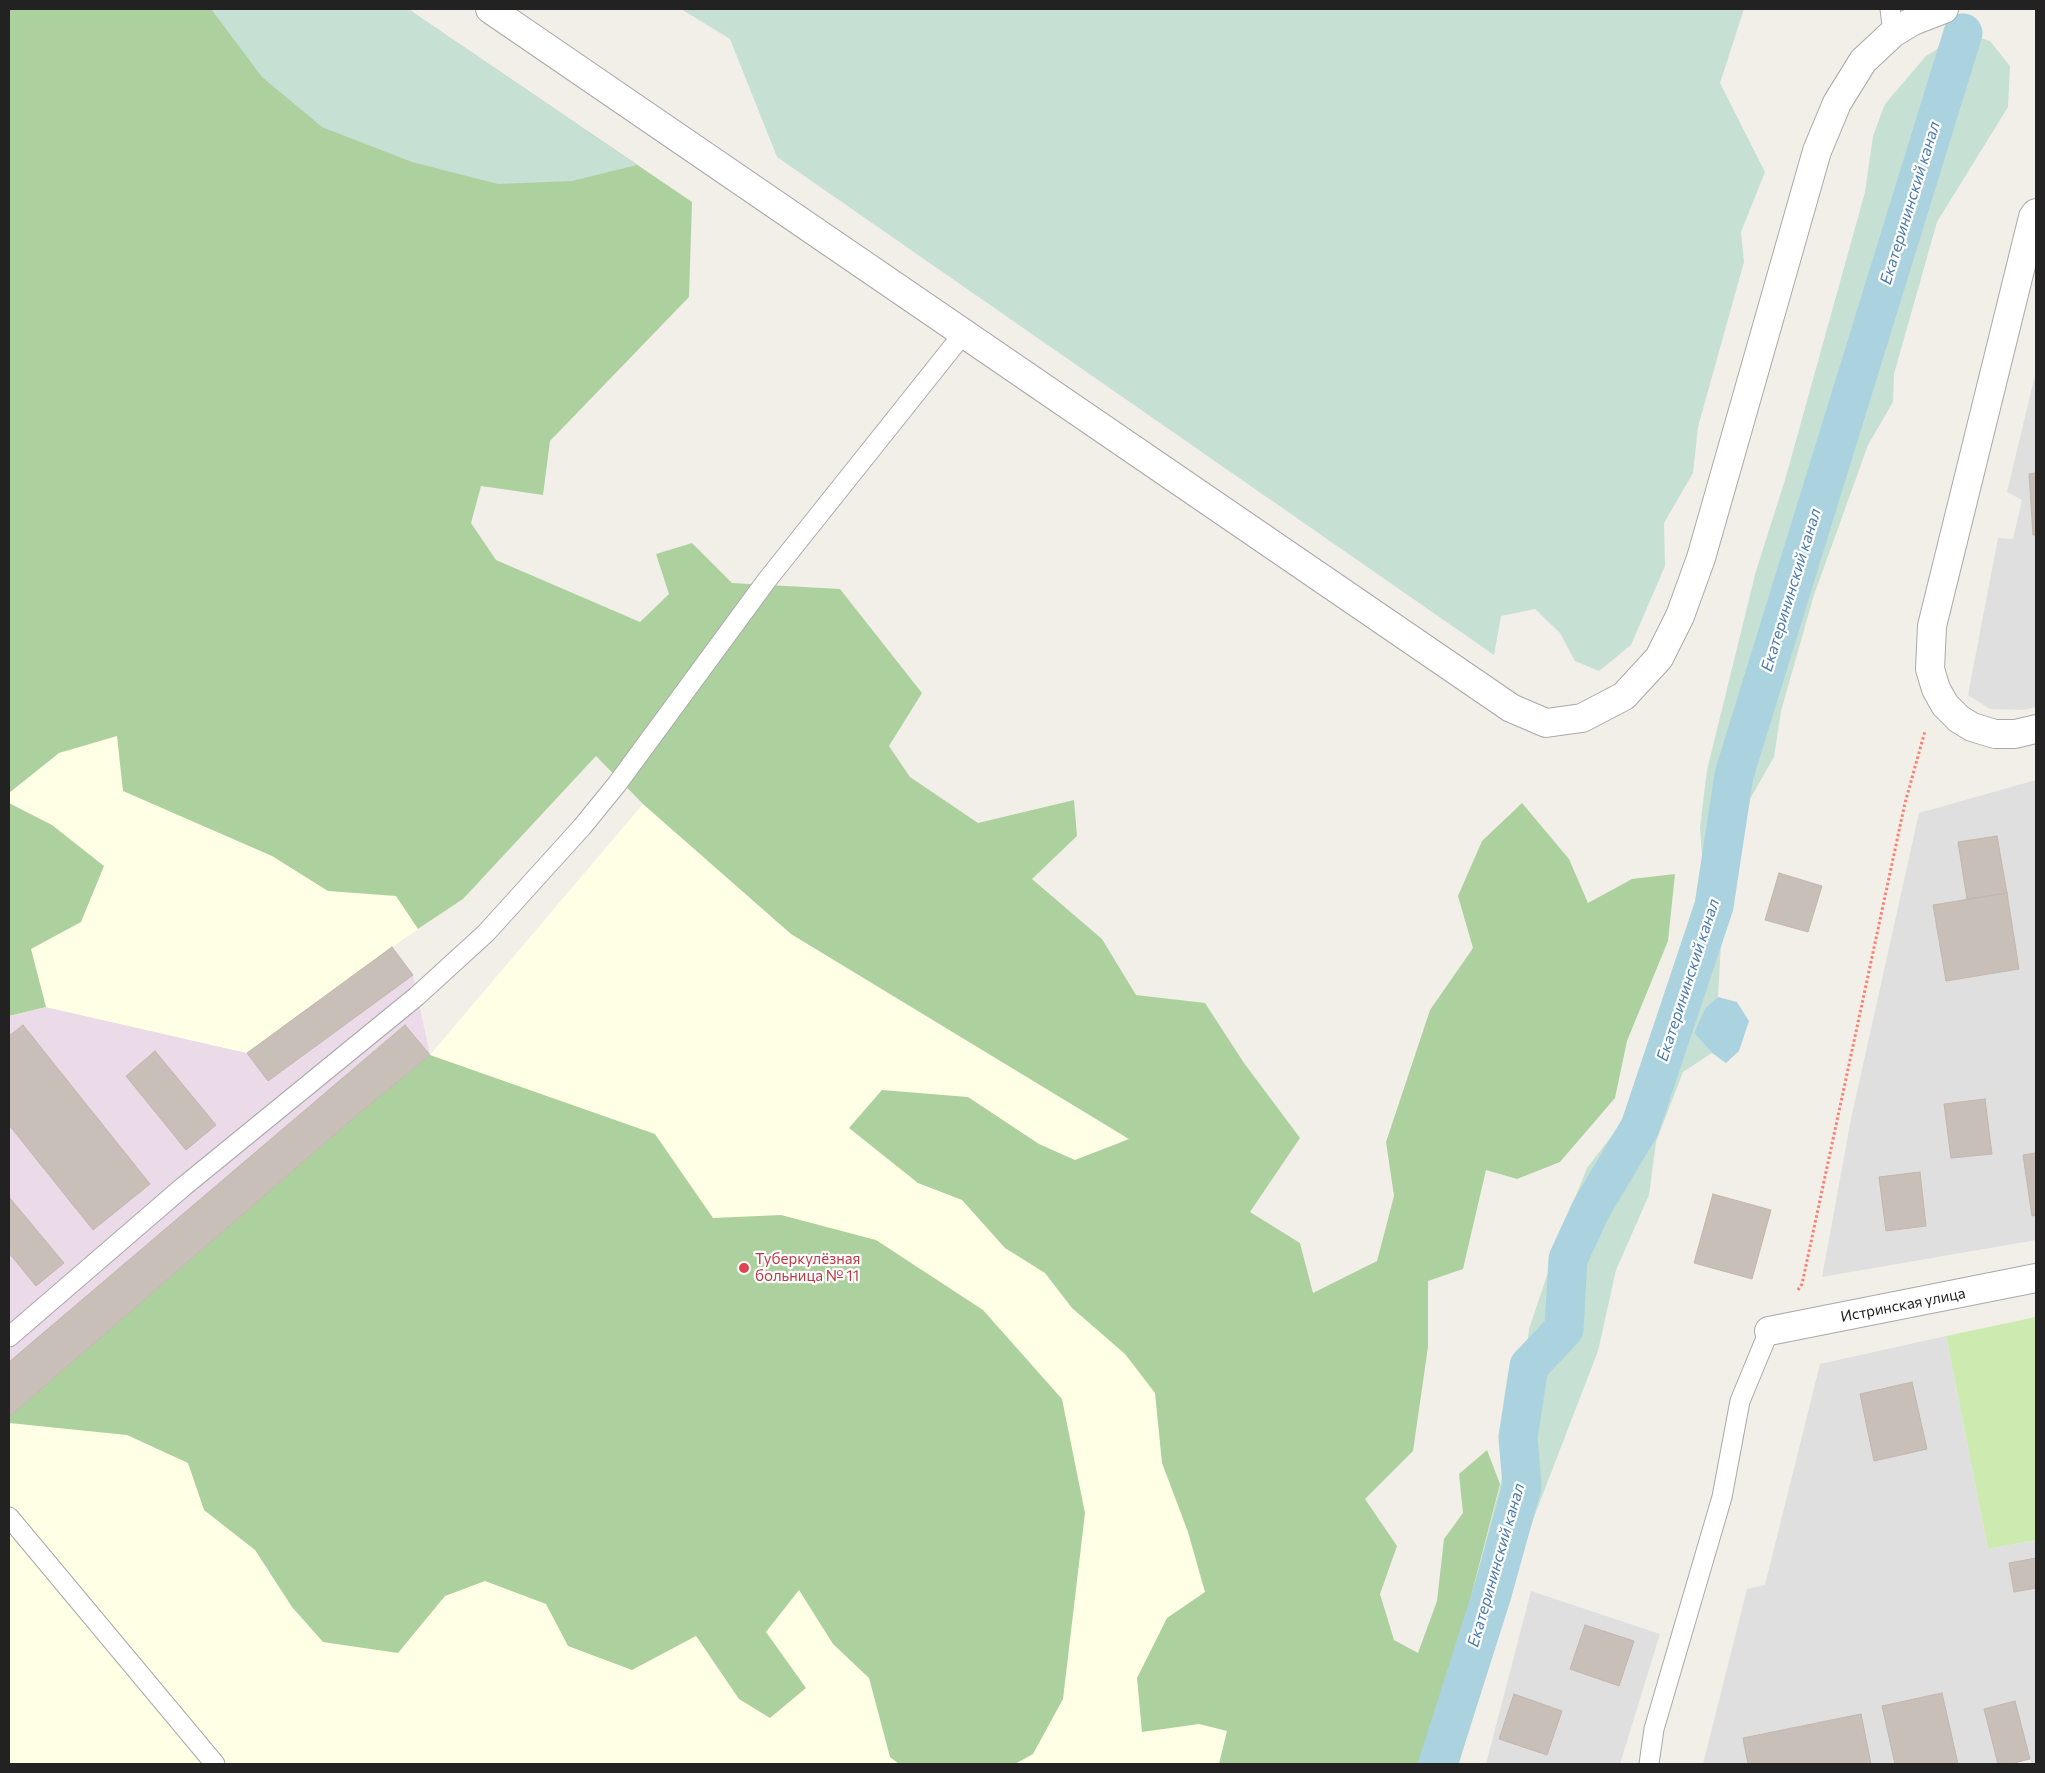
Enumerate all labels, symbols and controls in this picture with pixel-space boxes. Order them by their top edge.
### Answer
water label: Екатерининский канал [1876,119,1944,287]
water label: Екатерининский канал [1757,506,1825,674]
water label: Екатерининский канал [1653,896,1723,1064]
place label: Туберкулёзная больница № 11 [755,1250,861,1285]
marker: Туберкулёзная больница № 11 [737,1261,751,1275]
street label: Истринская улица [1839,1284,1967,1326]
water label: Екатерининский канал [1463,1481,1529,1649]

